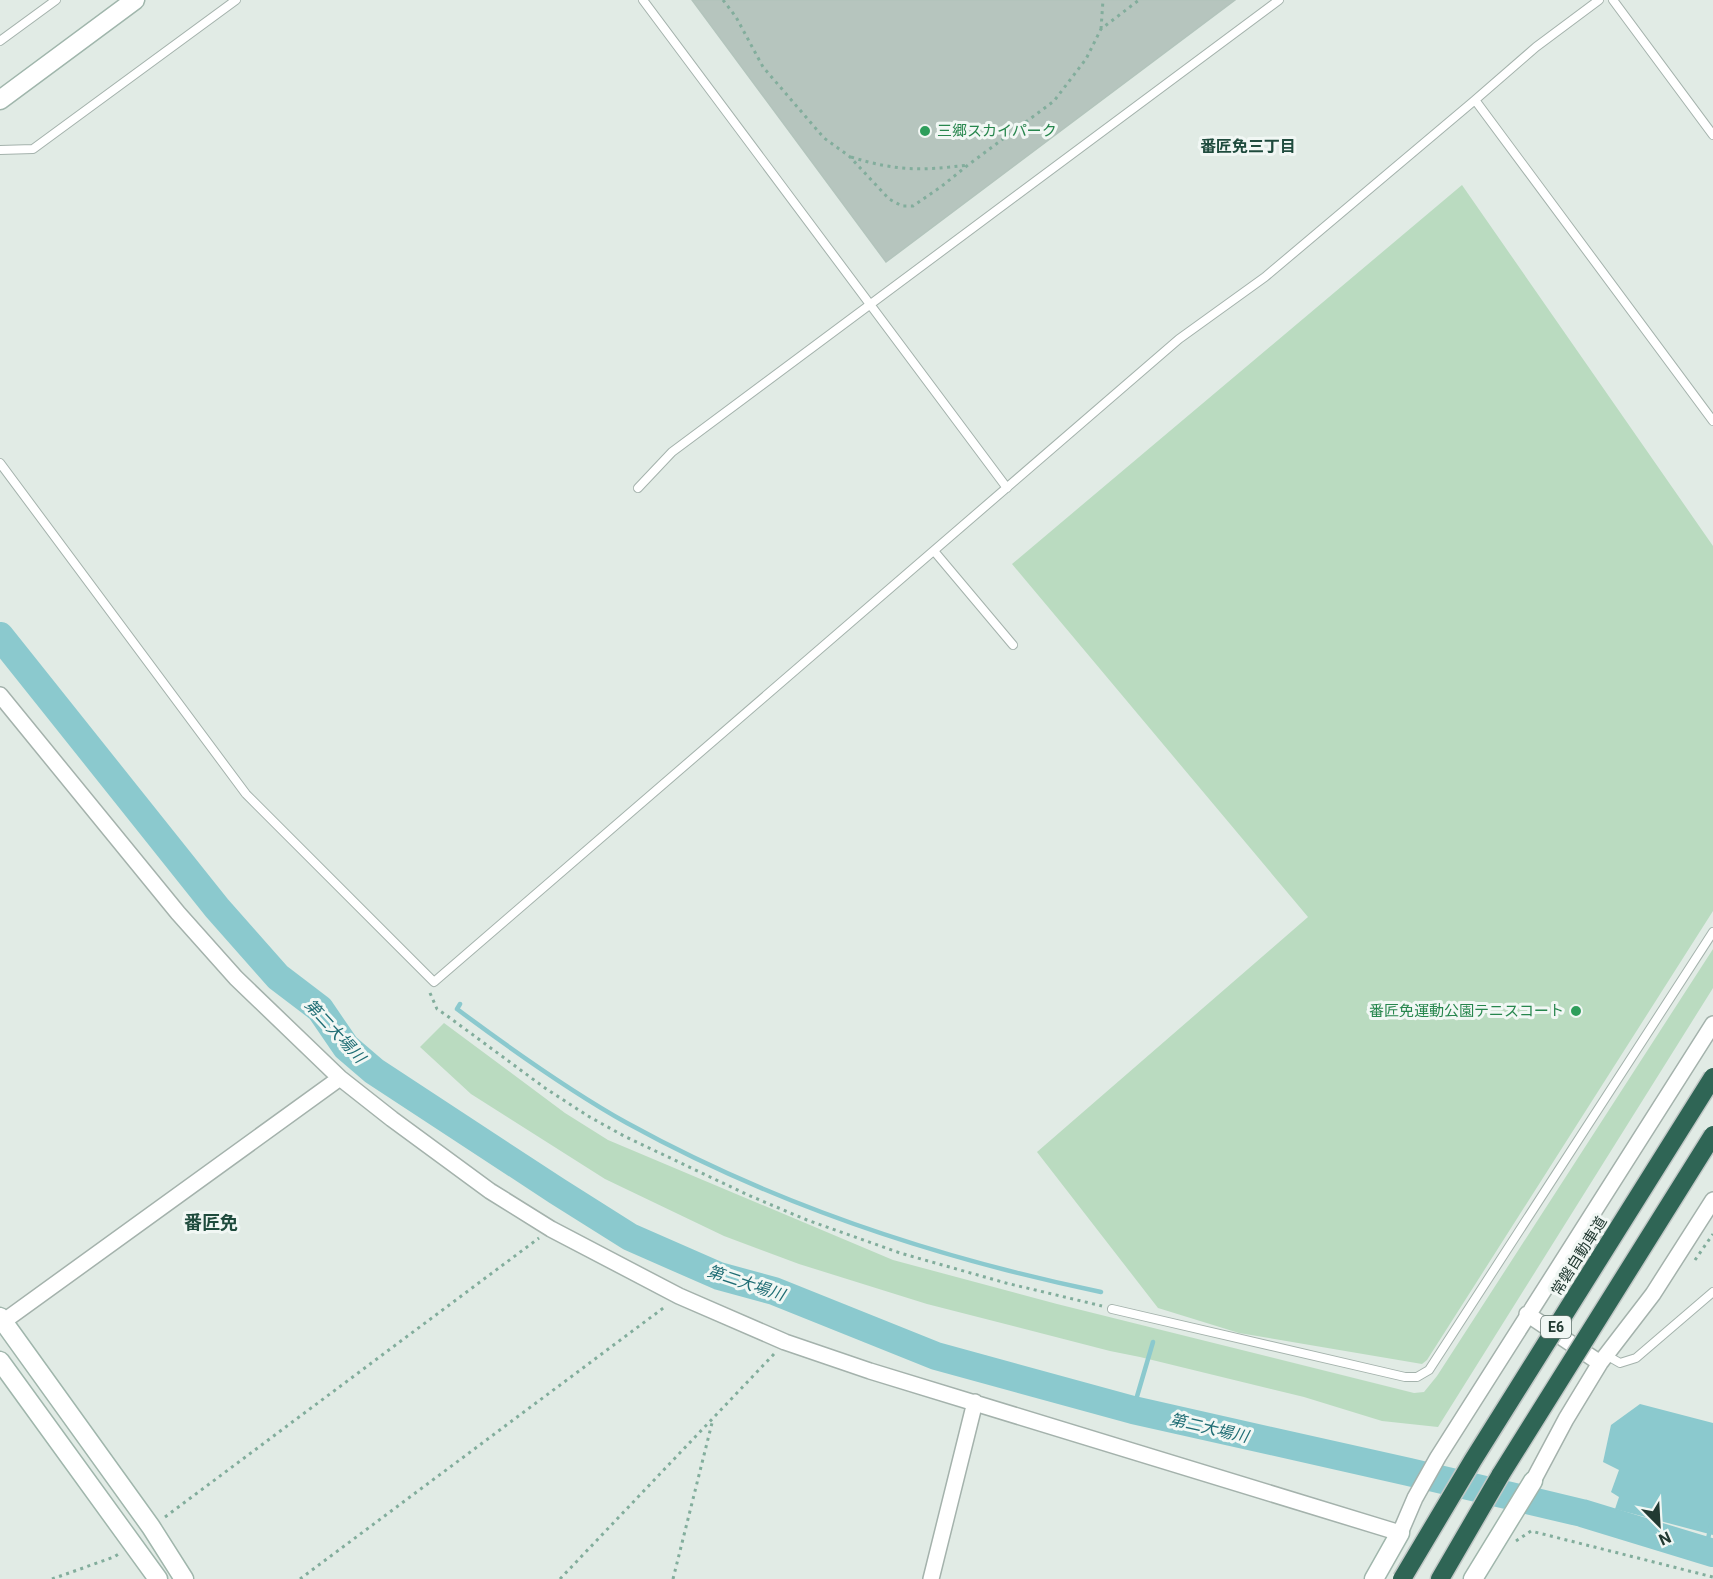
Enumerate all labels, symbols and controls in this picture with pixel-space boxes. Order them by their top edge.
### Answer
place label: 三郷スカイパーク [937,122,1057,140]
marker: 三郷スカイパーク [918,124,932,138]
district label: 番匠免三丁目 [1200,137,1296,156]
water label: 第二大場川 [301,995,371,1068]
place label: 番匠免運動公園テニスコート [1369,1002,1564,1020]
marker: 番匠免運動公園テニスコート [1569,1004,1583,1018]
district label: 番匠免 [184,1212,238,1233]
street label: 常磐自動車道 [1548,1213,1610,1299]
water label: 第二大場川 [705,1262,789,1305]
road number: E6 [1541,1316,1571,1338]
water label: 第二大場川 [1168,1410,1252,1447]
north arrow [1629,1495,1689,1555]
text: N [1656,1527,1674,1549]

